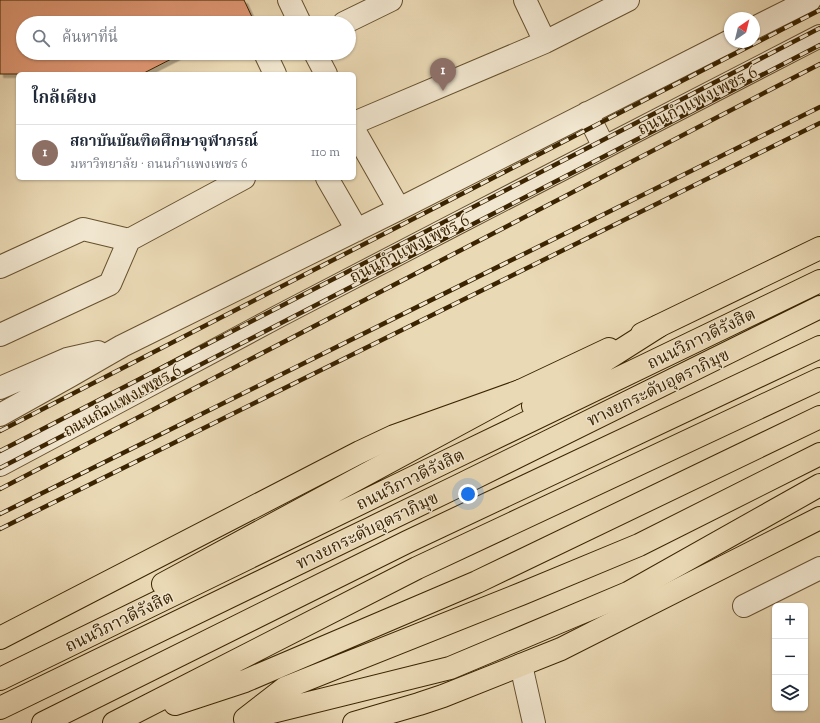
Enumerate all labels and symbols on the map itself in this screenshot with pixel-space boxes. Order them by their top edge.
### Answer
north arrow [724,12,760,48]
pin: 1 [430,58,456,91]
street label: ถนนกำแพงเพชร 6 [634,61,762,142]
street label: ถนนกำแพงเพชร 6 [346,209,474,290]
street label: ถนนวิภาวดีรังสิต [644,303,760,376]
street label: ทางยกระดับอุตราภิมุข [584,344,734,434]
street label: ถนนกำแพงเพชร 6 [59,359,186,444]
street label: ถนนวิภาวดีรังสิต [353,444,469,517]
your location [458,484,478,504]
street label: ทางยกระดับอุตราภิมุข [293,487,443,577]
street label: ถนนวิภาวดีรังสิต [62,586,178,659]

